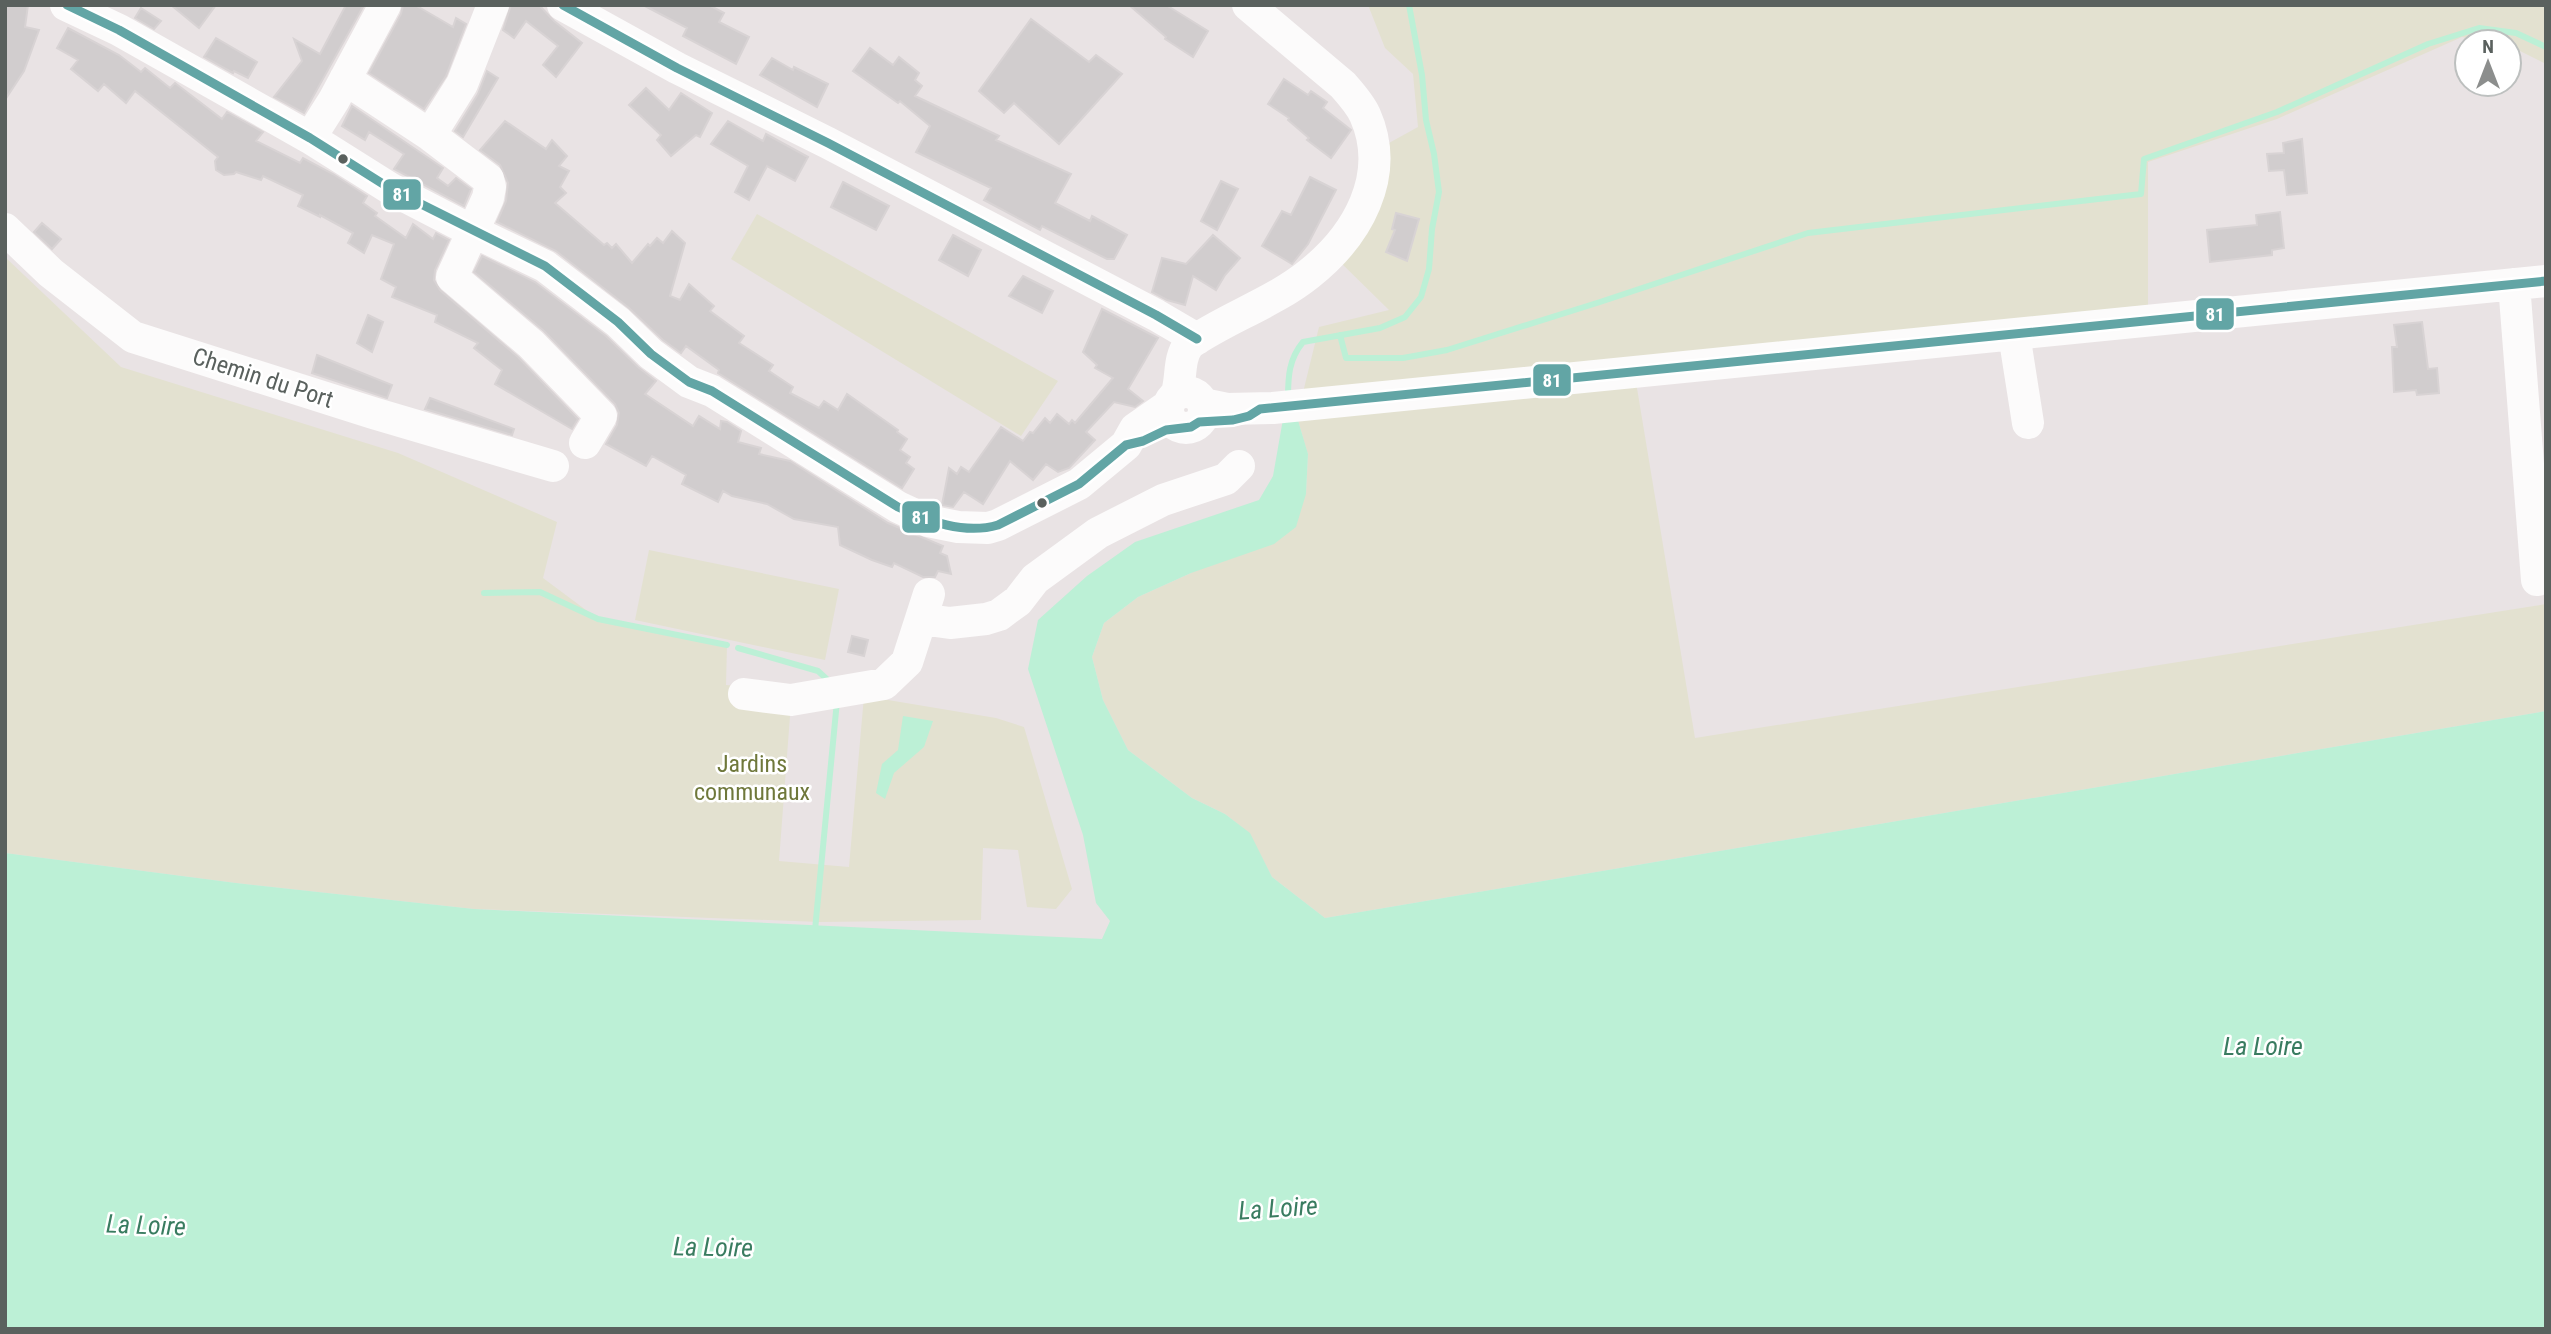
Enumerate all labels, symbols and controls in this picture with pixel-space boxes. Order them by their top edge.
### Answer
north arrow [2453,28,2523,98]
text: N [2482,35,2494,58]
unlabelled marker [336,152,350,166]
line badge: 81 [382,178,422,211]
text: 81 [392,183,412,206]
line badge: 81 [2195,297,2235,331]
text: 81 [2205,303,2225,326]
street label: Chemin du Port [189,342,337,414]
line badge: 81 [1532,363,1572,397]
text: 81 [1542,369,1562,392]
unlabelled marker [1035,496,1049,510]
line badge: 81 [901,500,941,534]
text: 81 [911,506,931,529]
park label: Jardins communaux [694,750,810,806]
water label: La Loire [2223,1031,2303,1061]
water label: La Loire [1237,1190,1319,1226]
water label: La Loire [106,1209,186,1241]
water label: La Loire [673,1231,753,1263]

